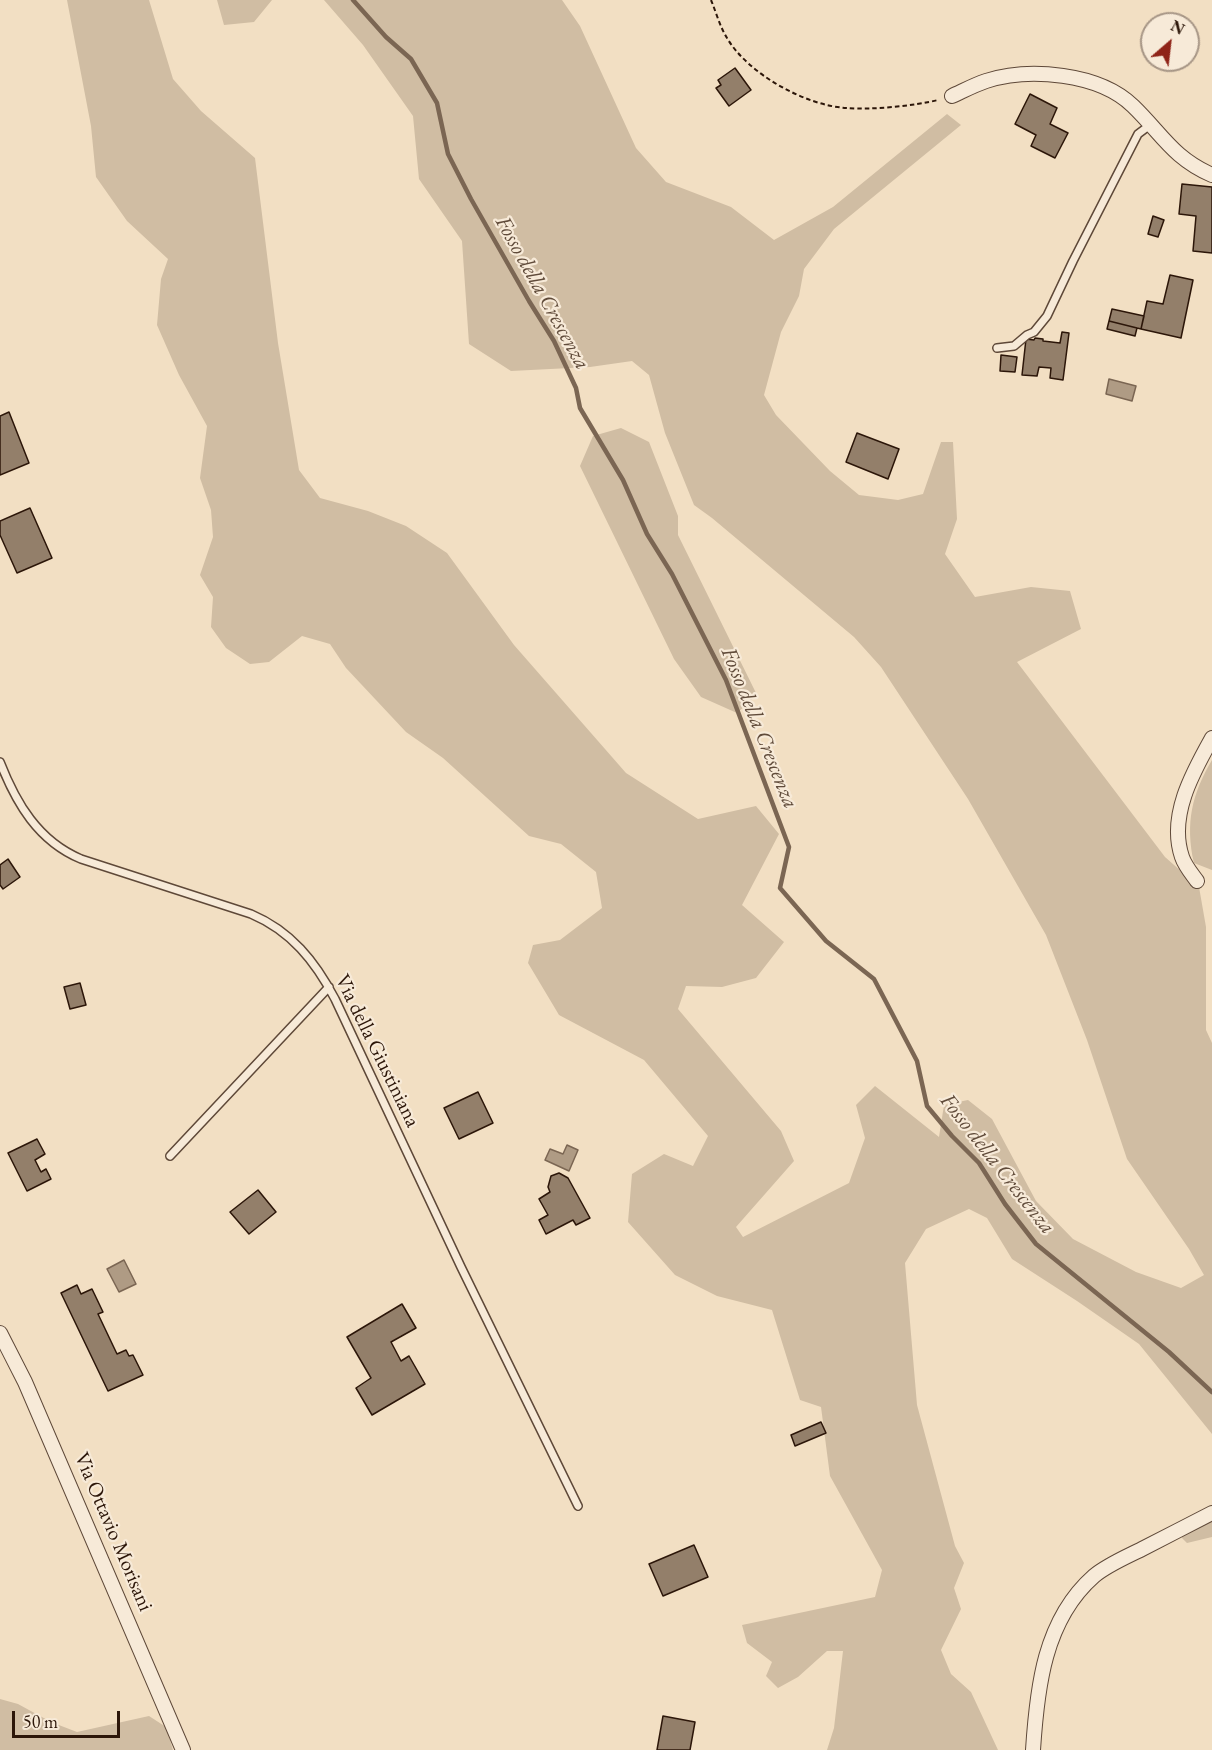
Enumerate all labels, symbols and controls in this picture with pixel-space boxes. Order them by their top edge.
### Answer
north arrow [1140,12,1200,72]
text: N [1167,15,1188,40]
water label: Fosso della Crescenza [489,212,595,374]
water label: Fosso della Crescenza [715,644,803,812]
street label: Via della Giustiniana [329,970,425,1132]
water label: Fosso della Crescenza [934,1088,1060,1240]
street label: Via Ottavio Morisani [68,1449,158,1615]
scale bar [15,1699,123,1737]
text: 50 m [23,1710,58,1733]

